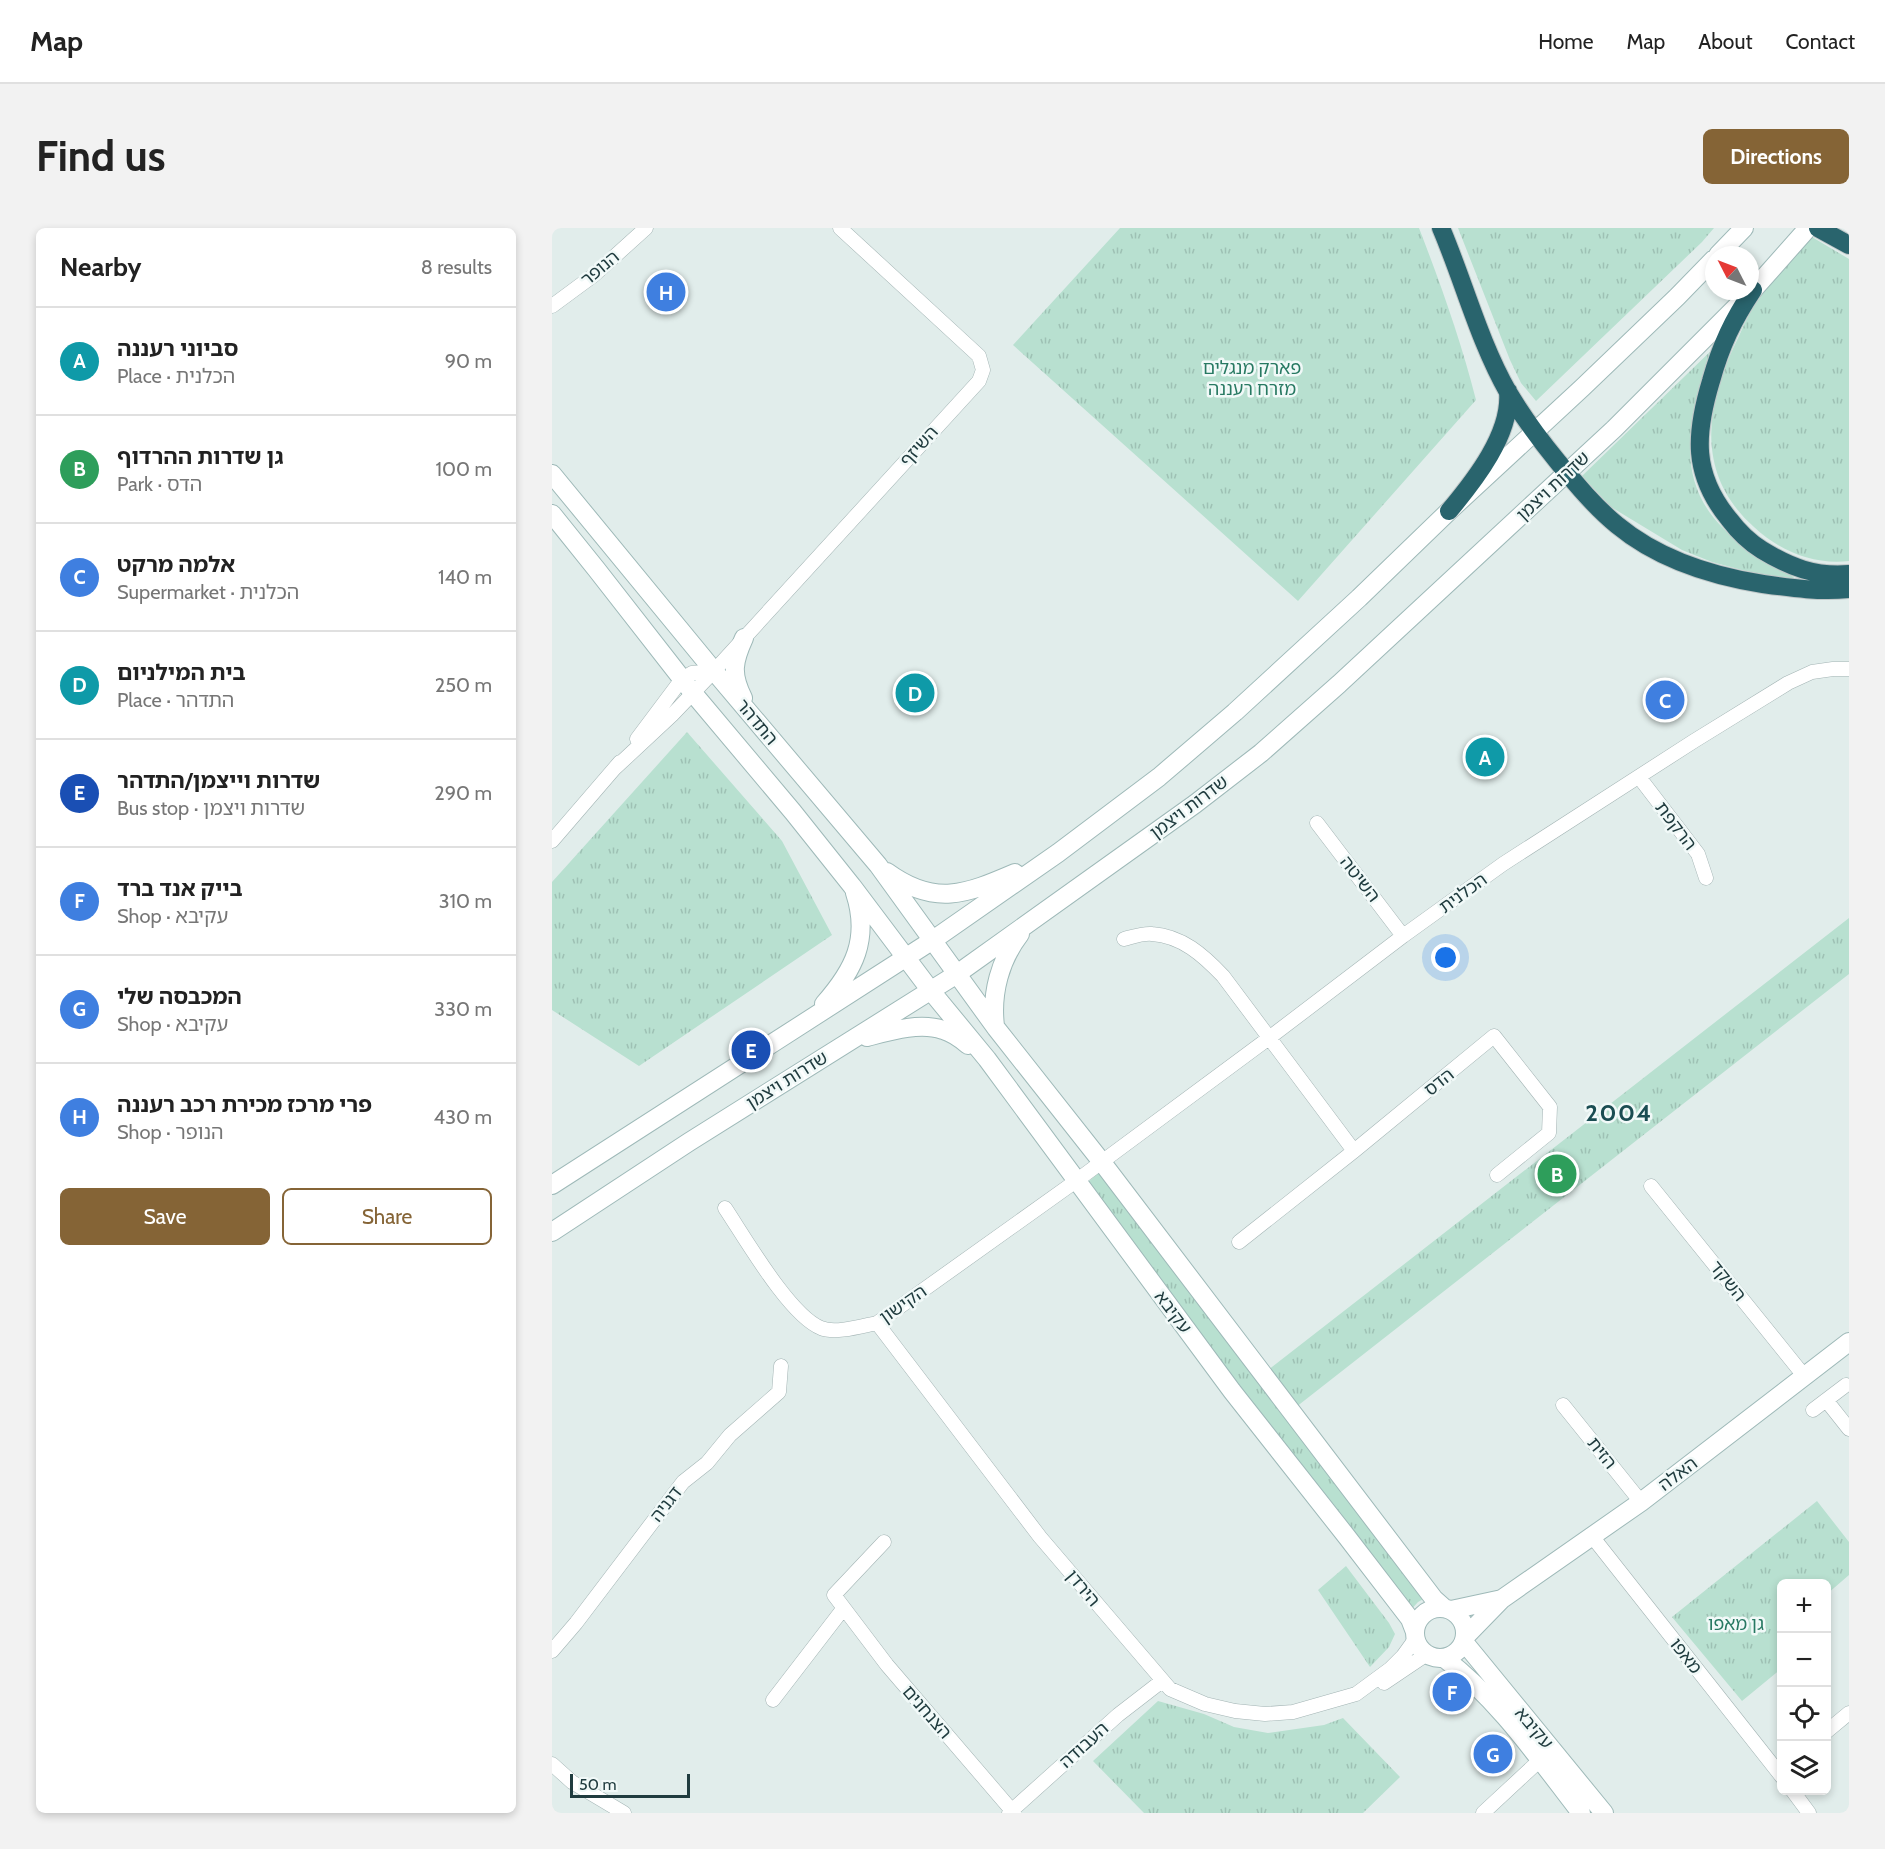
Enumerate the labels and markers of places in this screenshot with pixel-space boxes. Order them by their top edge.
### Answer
pin: H [646,270,686,314]
pin: D [896,670,934,716]
pin: C [1646,678,1684,722]
pin: A [1466,734,1504,780]
pin: E [732,1028,770,1072]
pin: B [1538,1152,1576,1196]
pin: F [1432,1670,1472,1714]
pin: G [1474,1732,1512,1777]

